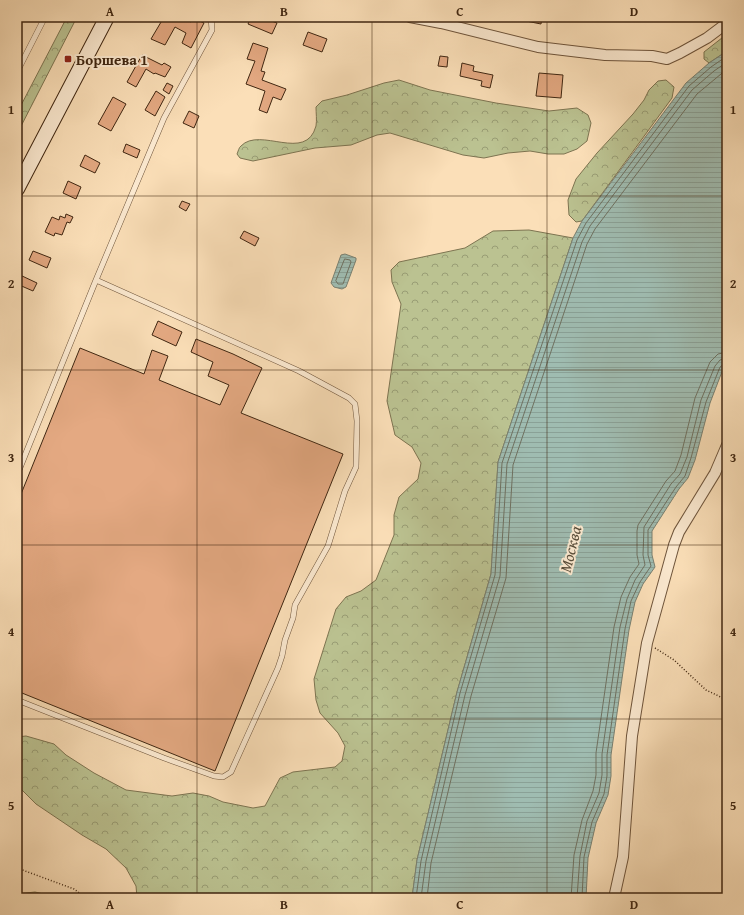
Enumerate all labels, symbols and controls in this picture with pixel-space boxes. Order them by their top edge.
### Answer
text: A [106,2,115,21]
text: B [280,2,288,21]
text: C [456,2,464,21]
text: D [630,2,638,21]
place label: Боршева 1 [76,49,148,70]
marker: Боршева 1 [63,54,73,64]
text: 1 [8,100,14,119]
text: 1 [730,100,736,119]
text: 2 [8,274,15,293]
text: 2 [730,274,737,293]
text: 3 [8,448,14,467]
text: 3 [730,448,736,467]
water label: Москва [553,523,587,575]
text: 4 [8,622,15,641]
text: 4 [730,622,737,641]
text: 5 [8,796,15,815]
text: 5 [730,796,737,815]
text: A [106,895,115,914]
text: B [280,895,288,914]
text: C [456,895,464,914]
text: D [630,895,638,914]

